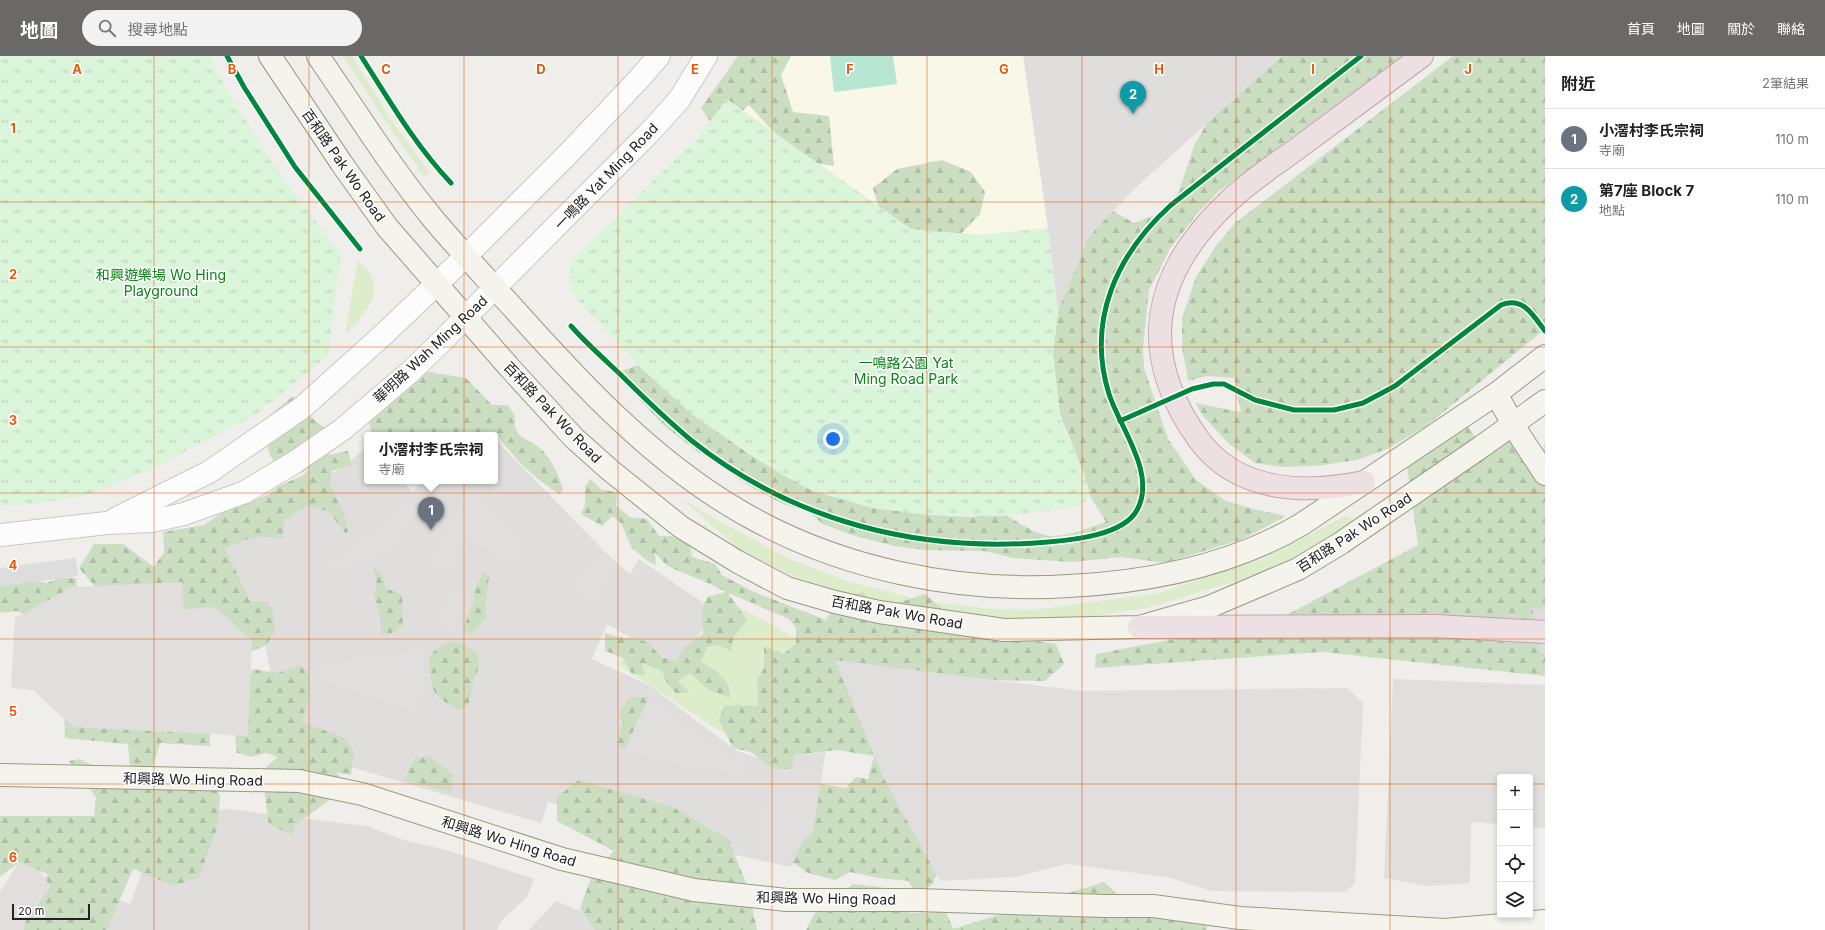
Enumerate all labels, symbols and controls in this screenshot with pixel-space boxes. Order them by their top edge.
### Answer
search box [82,10,362,46]
icon: search [96,17,118,39]
text: 地圖 [20,19,58,42]
text: 搜尋地點 [128,20,188,39]
text: 首頁 [1627,20,1655,37]
text: 地圖 [1677,20,1705,37]
text: 關於 [1727,20,1755,37]
text: 聯絡 [1777,20,1805,37]
text: A [72,61,82,77]
text: B [228,61,237,77]
text: C [381,61,391,77]
text: D [536,61,546,77]
text: E [691,61,699,77]
text: F [846,61,854,77]
text: G [999,61,1009,77]
text: H [1154,61,1164,77]
text: I [1311,61,1315,77]
text: J [1464,61,1472,77]
text: 附近 [1561,74,1595,94]
text: 2筆結果 [1762,75,1809,91]
pin: 2 [1120,81,1146,114]
street label: 百和路 Pak Wo Road [299,105,389,225]
street label: 一鳴路 Yat Ming Road [551,119,661,233]
text: 1 [10,120,16,136]
text: 小滘村李氏宗祠 [1599,121,1704,140]
text: 1 [1571,131,1577,147]
text: 110 m [1775,131,1809,147]
text: 寺廟 [1599,142,1625,158]
text: 第7座 Block 7 [1599,181,1694,200]
text: 2 [1570,191,1578,207]
text: 110 m [1775,191,1809,207]
text: 地點 [1599,202,1625,218]
text: 2 [9,266,17,282]
park label: 和興遊樂場 Wo Hing Playground [96,266,226,299]
street label: 華明路 Wah Ming Road [369,292,491,406]
park label: 一鳴路公園 Yat Ming Road Park [854,354,959,387]
street label: 百和路 Pak Wo Road [501,358,605,466]
text: 3 [9,412,17,428]
your location [823,429,843,449]
popup [364,432,498,484]
text: 小滘村李氏宗祠 [378,440,484,459]
text: 寺廟 [378,461,405,477]
street label: 百和路 Pak Wo Road [1293,489,1415,575]
pin: 1 [418,497,444,530]
text: 4 [9,557,18,573]
street label: 百和路 Pak Wo Road [830,592,964,632]
text: 5 [9,703,17,719]
street label: 和興路 Wo Hing Road [123,769,263,789]
map controls [1497,774,1533,918]
button: + [1497,774,1533,810]
button: − [1497,810,1533,846]
street label: 和興路 Wo Hing Road [440,812,578,870]
button: locate [1497,846,1533,882]
text: 6 [9,849,17,865]
button: layers [1497,882,1533,918]
street label: 和興路 Wo Hing Road [756,888,896,908]
scale bar [12,902,90,921]
text: 20 m [18,904,44,918]

